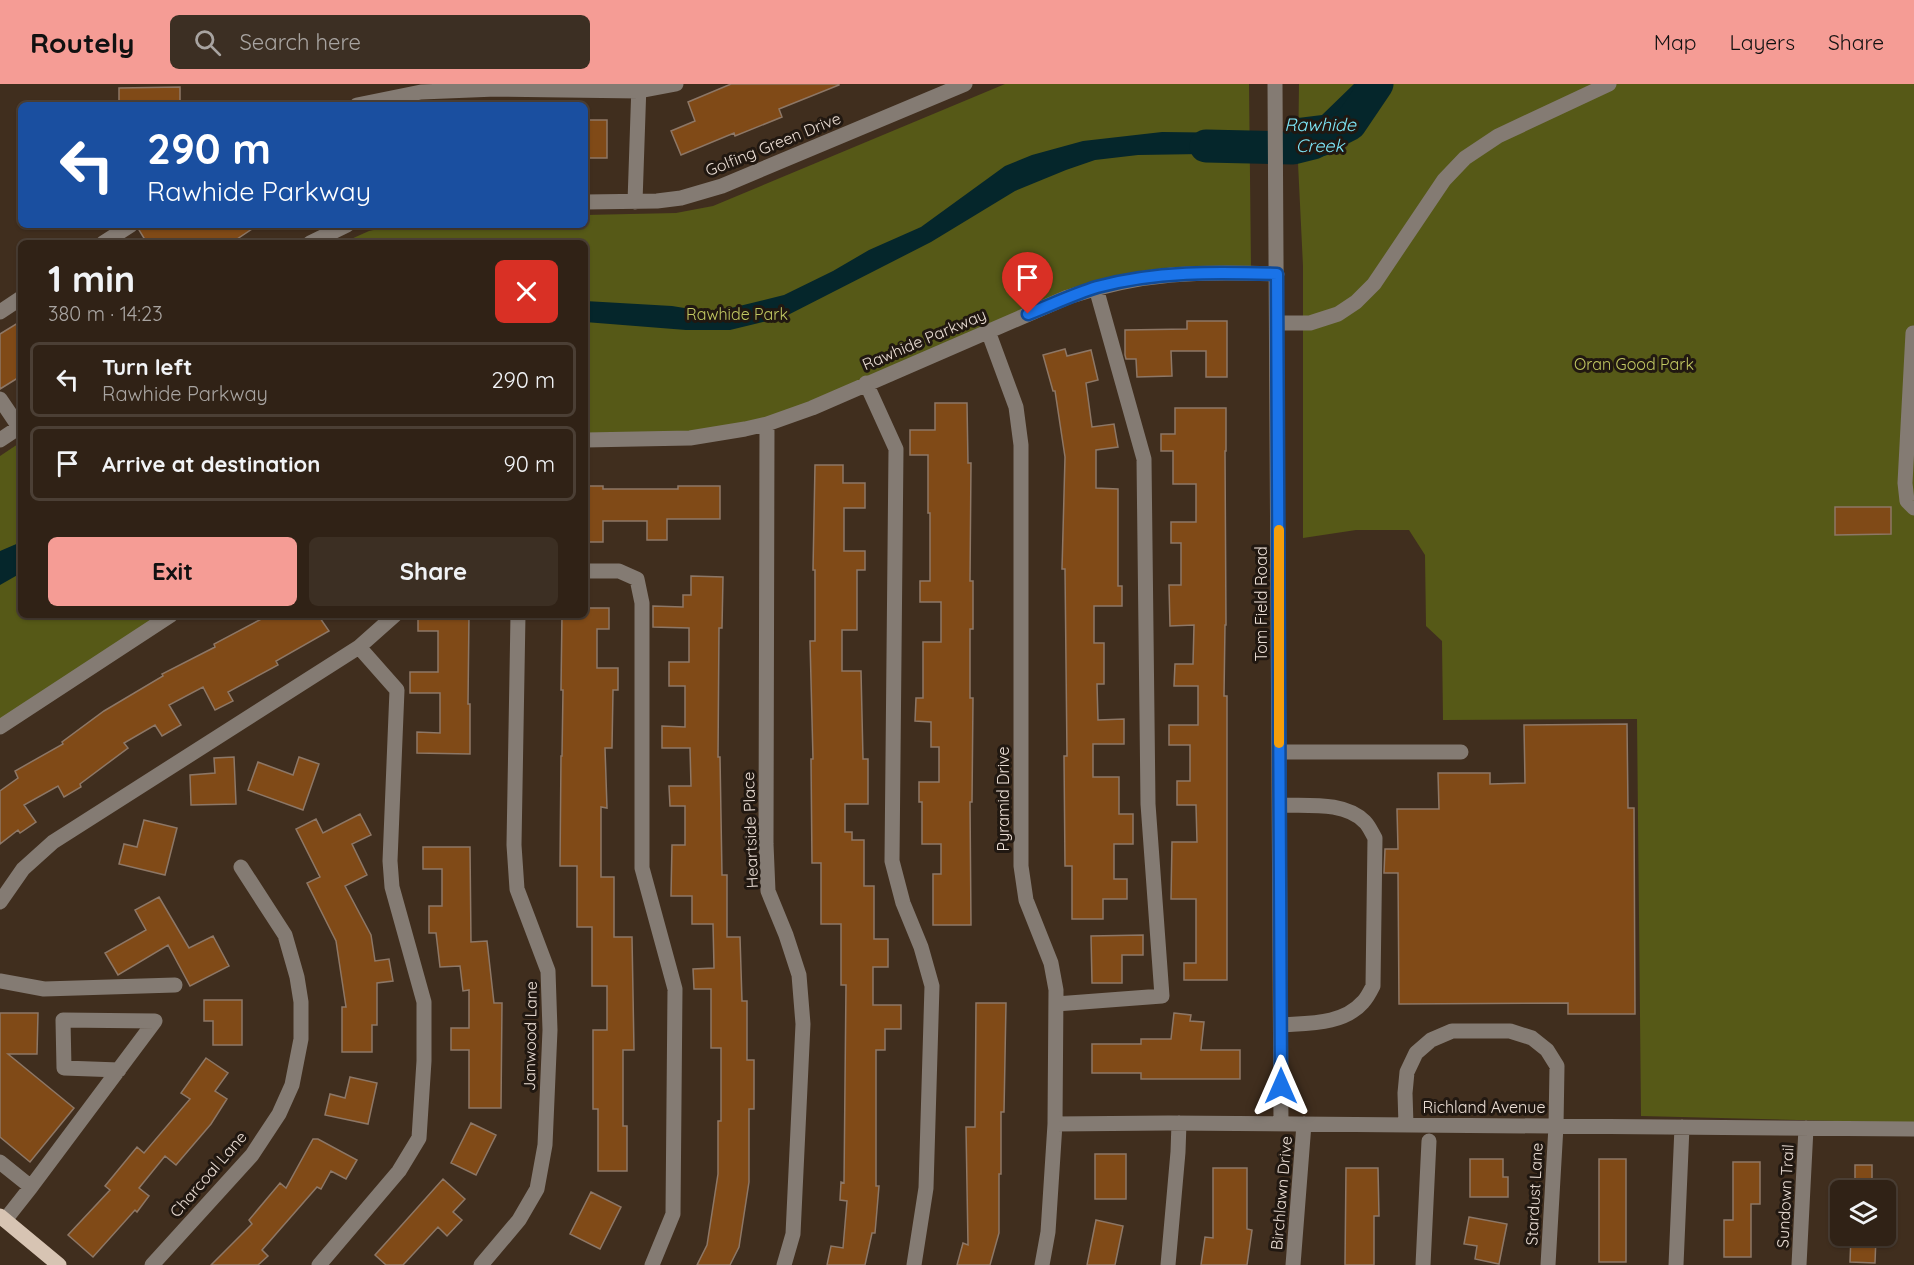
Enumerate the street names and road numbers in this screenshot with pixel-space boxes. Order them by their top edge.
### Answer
street label: Golfing Green Drive [702,108,844,180]
street label: Rawhide Parkway [859,304,989,374]
street label: Tom Field Road [1251,546,1271,662]
street label: Pyramid Drive [993,746,1013,852]
street label: Heartside Place [738,771,762,889]
street label: Janwood Lane [519,981,541,1091]
street label: Richland Avenue [1423,1097,1545,1117]
street label: Charcoal Lane [165,1127,251,1221]
street label: Birchlawn Drive [1266,1135,1296,1251]
street label: Stardust Lane [1521,1142,1547,1246]
street label: Sundown Trail [1772,1144,1798,1248]

